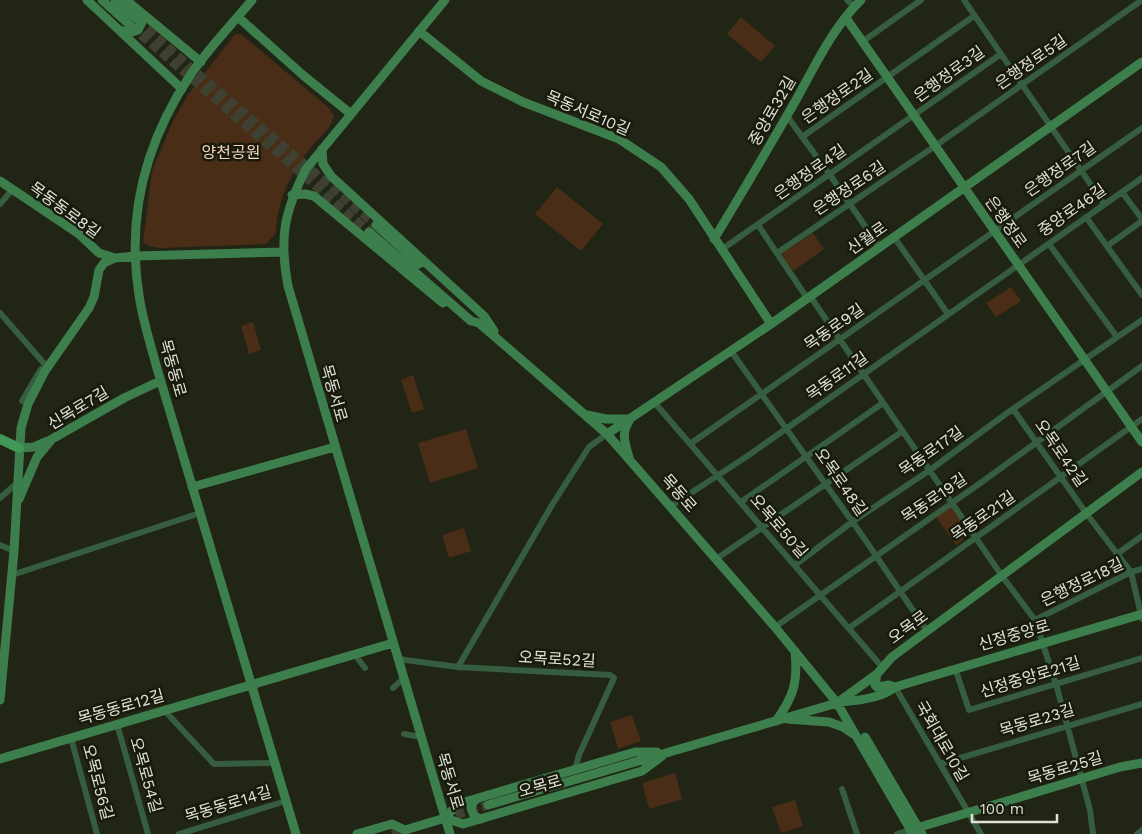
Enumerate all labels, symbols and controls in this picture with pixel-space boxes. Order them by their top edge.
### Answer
street label: 은행정로5길 [992,30,1070,94]
street label: 은행정로3길 [910,42,988,106]
street label: 은행정로2길 [798,64,876,128]
street label: 중앙로32길 [744,73,800,149]
street label: 목동서로10길 [543,87,633,139]
street label: 은행정로7길 [1021,138,1099,200]
street label: 은행정로4길 [770,140,850,204]
park label: 양천공원 [202,143,260,162]
street label: 은행정로6길 [809,157,889,219]
street label: 목동동로8길 [26,178,104,242]
street label: 중앙로46길 [1034,180,1110,240]
street label: 은행정로 [981,192,1031,252]
street label: 신월로 [843,217,891,258]
street label: 목동로9길 [800,299,868,355]
street label: 목동동로 [156,337,190,399]
street label: 목동로11길 [802,348,872,404]
street label: 목동서로 [317,362,351,424]
street label: 신목로7길 [44,382,112,434]
street label: 오목로42길 [1031,416,1091,490]
street label: 목동로17길 [895,422,967,480]
street label: 오목로48길 [811,444,871,520]
street label: 목동로19길 [898,469,970,527]
street label: 목동로 [657,470,701,516]
street label: 목동로21길 [947,487,1019,545]
street label: 오목로50길 [746,490,812,562]
street label: 은행정로18길 [1038,554,1126,610]
street label: 오목로 [885,606,932,648]
street label: 신정중앙로 [976,616,1052,654]
street label: 오목로52길 [518,647,596,671]
street label: 신정중앙로21길 [978,653,1082,701]
street label: 목동동로12길 [76,686,166,728]
street label: 국회대로10길 [911,697,973,785]
street label: 목동로23길 [997,700,1077,740]
street label: 오목로54길 [126,735,166,815]
street label: 오목로56길 [79,742,117,822]
street label: 목동로25길 [1025,748,1105,788]
street label: 목동서로 [432,750,468,812]
street label: 오목로 [516,771,564,801]
street label: 목동동로14길 [182,782,274,826]
scale bar [972,792,1057,824]
text: 100 m [980,800,1024,818]

